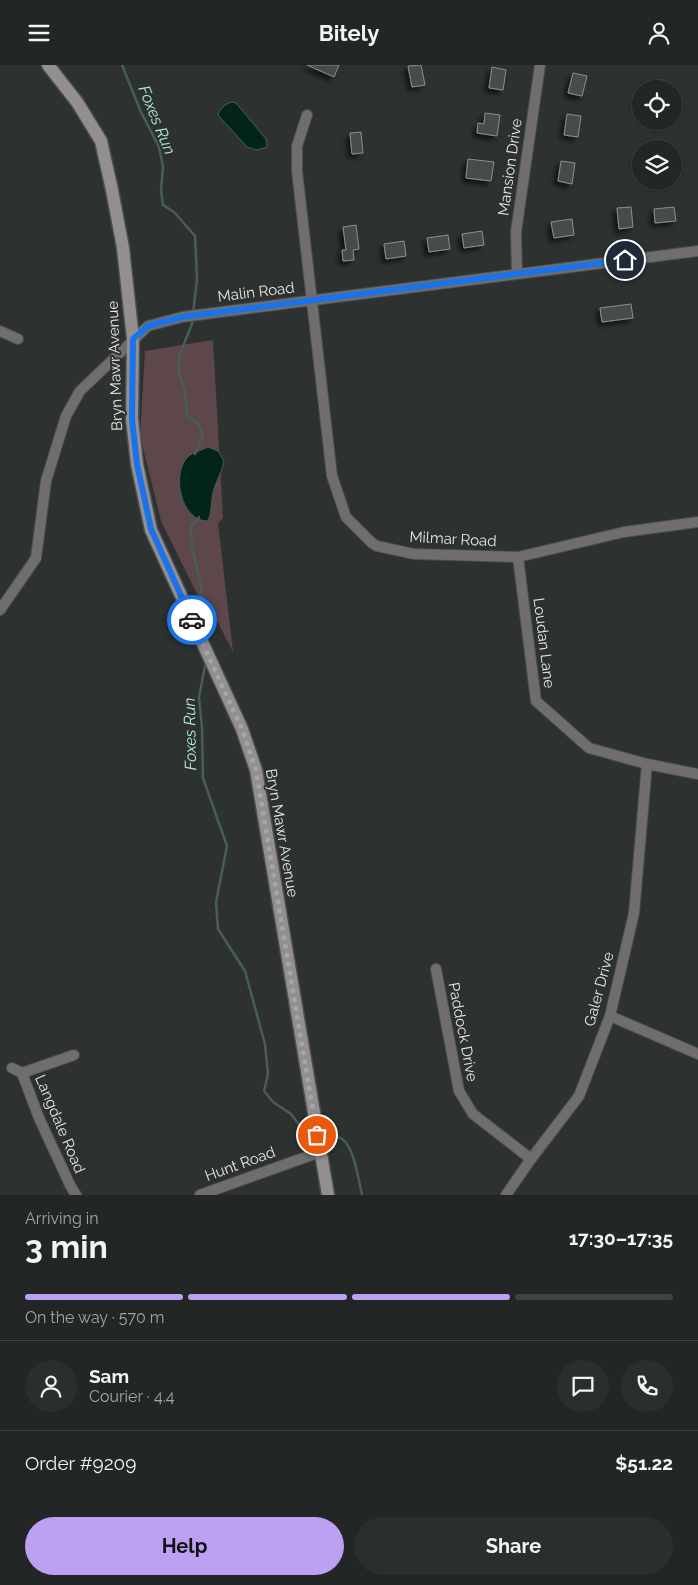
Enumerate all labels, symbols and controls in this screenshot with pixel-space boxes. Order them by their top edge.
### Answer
icon: menu [25,19,53,47]
icon: person [645,19,673,47]
text: Bitely [319,20,379,46]
map controls [632,80,682,190]
button: locate [632,80,682,130]
water label: Foxes Run [135,83,179,157]
street label: Mansion Drive [494,117,526,217]
button: layers [632,140,682,190]
pin [604,239,646,281]
icon: home [611,246,639,274]
street label: Malin Road [217,278,295,306]
street label: Bryn Mawr Avenue [104,300,126,431]
street label: Milmar Road [409,528,497,550]
courier [167,595,217,645]
street label: Loudan Lane [530,597,558,689]
icon: car [178,606,206,634]
water label: Foxes Run [180,697,200,771]
street label: Bryn Mawr Avenue [262,767,302,899]
street label: Galer Drive [580,950,618,1028]
street label: Paddock Drive [445,981,481,1083]
street label: Langdale Road [31,1072,89,1176]
pin [296,1114,338,1156]
icon: bag [303,1121,331,1149]
street label: Hunt Road [202,1143,278,1185]
text: Arriving in [25,1209,99,1228]
text: 17:30–17:35 [569,1227,673,1249]
text: 3 min [25,1228,108,1265]
text: On the way · 570 m [25,1308,165,1327]
button: person [25,1360,77,1412]
button: chat [557,1360,609,1412]
button: phone [621,1360,673,1412]
text: Sam [89,1365,129,1387]
text: Courier · 4.4 [89,1387,174,1406]
text: Order #9209 [25,1452,136,1474]
text: $51.22 [615,1452,673,1474]
button: Help [25,1517,344,1575]
button: Share [354,1517,673,1575]

